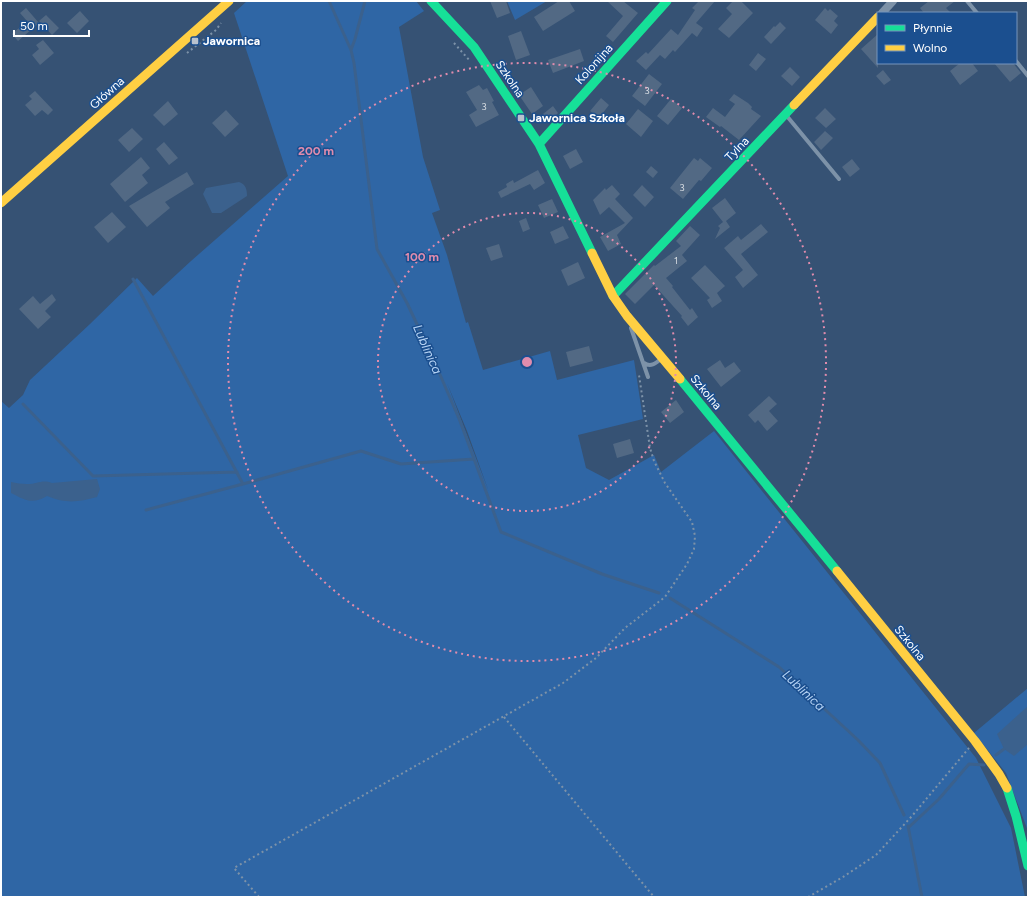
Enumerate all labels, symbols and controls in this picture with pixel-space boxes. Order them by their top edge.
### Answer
scale bar [14,12,89,38]
legend [877,12,1017,64]
text: 50 m [20,19,48,33]
text: Płynnie [913,21,953,35]
place label: Jawornica [203,34,260,48]
marker: Jawornica [190,36,200,46]
street label: Kolonijna [572,41,616,87]
text: Wolno [913,41,947,55]
street label: Szkolna [493,58,527,100]
street label: Główna [87,74,127,112]
house number: 3 [644,84,650,97]
house number: 3 [481,100,487,113]
place label: Jawornica Szkoła [529,111,625,125]
marker: Jawornica Szkoła [516,113,526,123]
street label: Tylna [722,134,752,164]
text: 200 m [298,144,334,158]
house number: 3 [679,181,685,194]
text: 100 m [405,250,439,264]
house number: 1 [674,254,678,267]
water label: Lublinica [410,322,445,377]
centre of rings [520,355,534,369]
street label: Szkolna [687,372,725,412]
street label: Szkolna [892,623,928,663]
water label: Lublinica [779,667,828,714]

